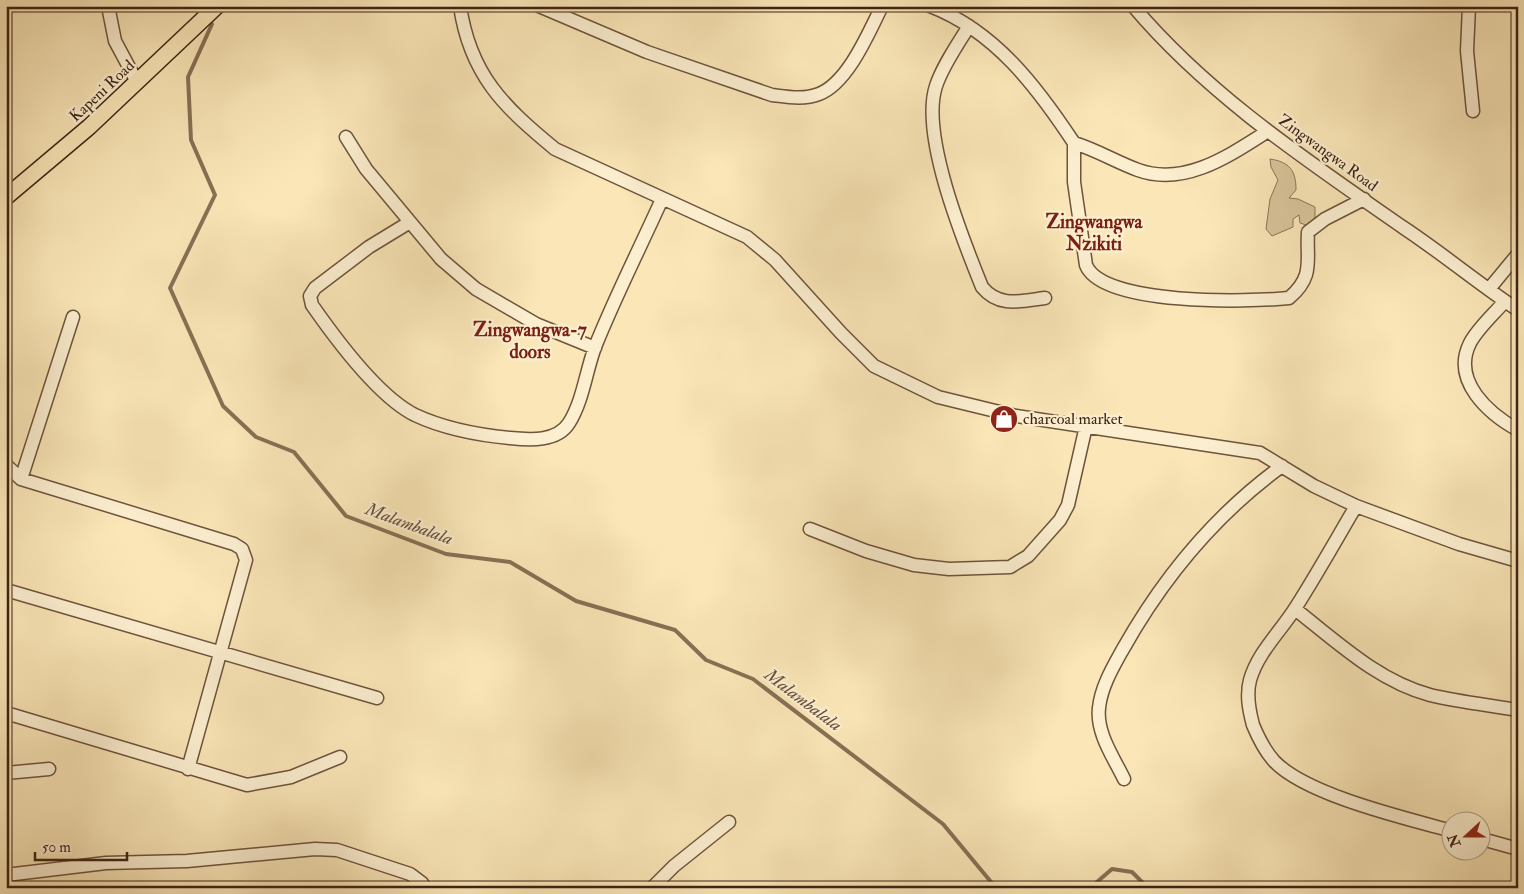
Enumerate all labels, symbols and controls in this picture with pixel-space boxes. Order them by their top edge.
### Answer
street label: Kapeni Road [65,56,140,127]
street label: Zingwangwa Road [1274,110,1382,196]
district label: Zingwangwa Nzikiti [1046,210,1143,256]
district label: Zingwangwa-7 doors [473,318,587,364]
shop icon: charcoal market [989,404,1019,434]
place label: charcoal market [1023,409,1123,429]
water label: Malambalala [361,497,456,550]
water label: Malambalala [759,663,846,737]
north arrow [1442,812,1492,862]
scale bar [35,829,128,861]
text: N [1444,831,1465,850]
text: 50 m [42,838,71,857]

